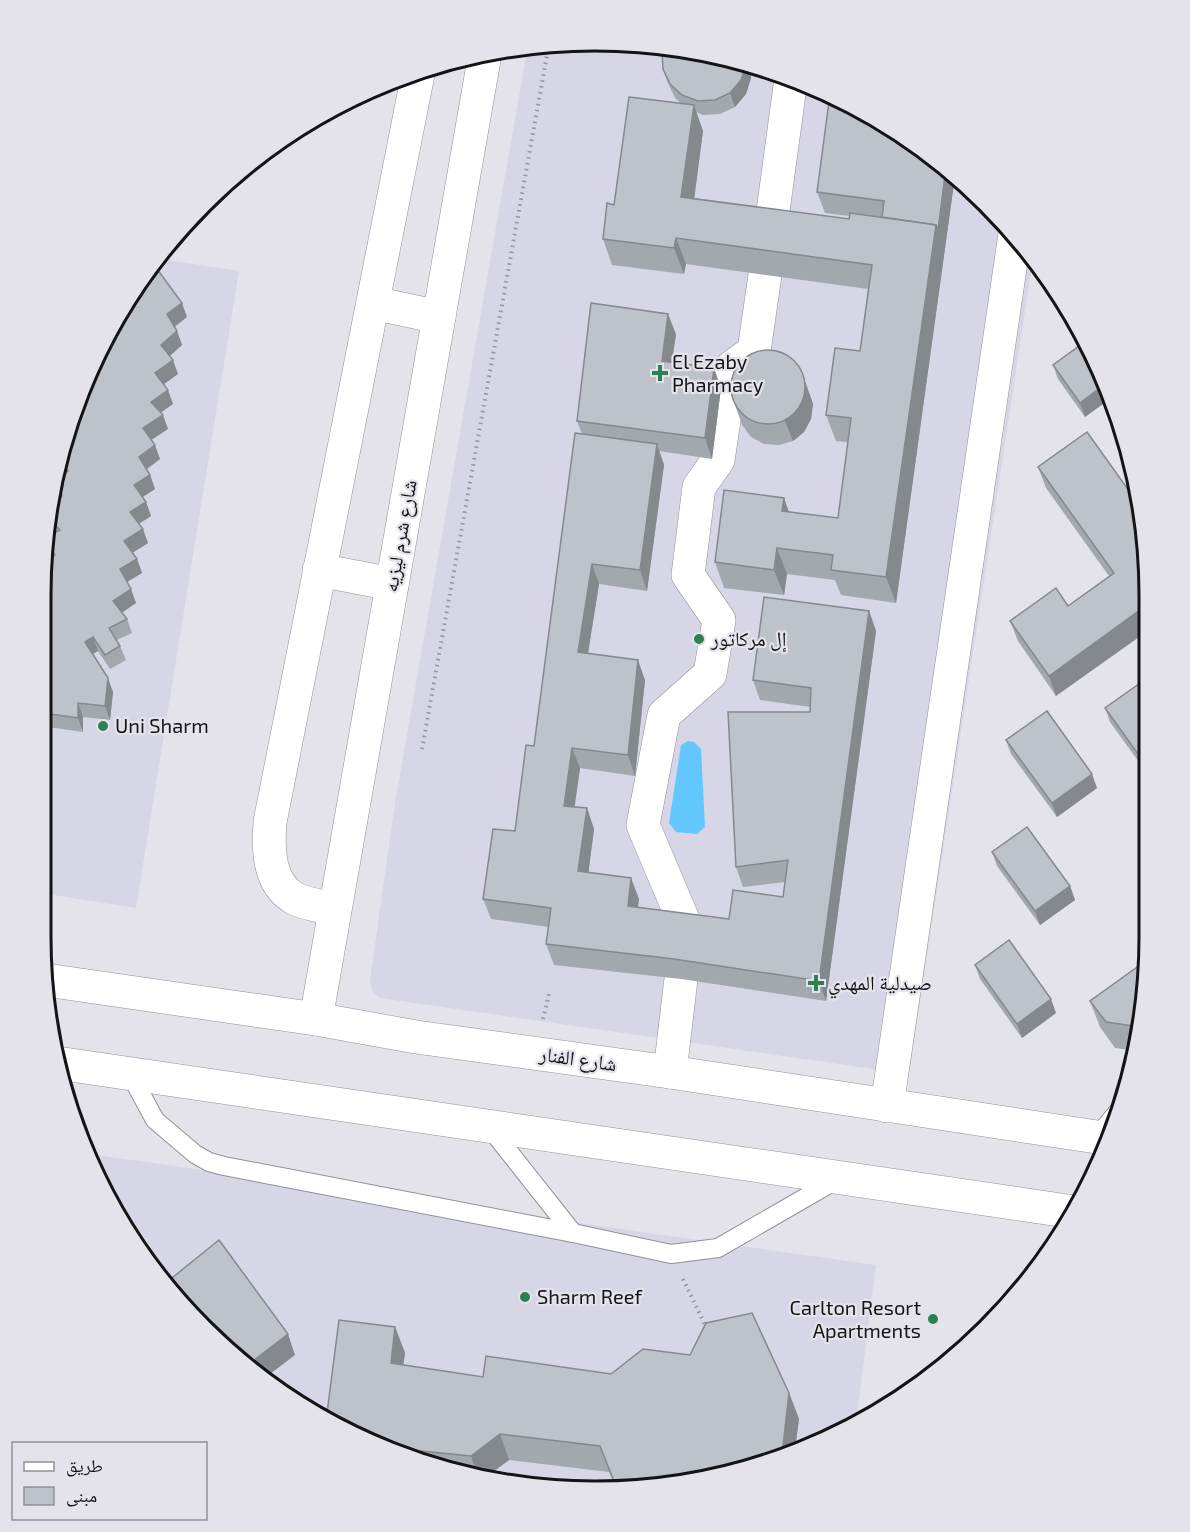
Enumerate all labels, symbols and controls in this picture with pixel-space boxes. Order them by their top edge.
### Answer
place label: El Ezaby Pharmacy [672,349,764,396]
marker: El Ezaby Pharmacy [653,366,667,380]
street label: شارع شرم ليزيه [377,478,424,594]
place label: إل مركاتور [710,626,787,653]
marker: إل مركاتور [692,632,706,646]
place label: Uni Sharm [115,713,209,737]
marker: Uni Sharm [96,719,110,733]
place label: صيدلية المهدي [828,970,932,999]
marker: صيدلية المهدي [809,976,823,990]
street label: شارع الفنار [537,1041,618,1077]
place label: Sharm Reef [537,1284,643,1308]
marker: Sharm Reef [518,1290,532,1304]
place label: Carlton Resort Apartments [790,1295,921,1342]
marker: Carlton Resort Apartments [926,1312,940,1326]
legend [12,1442,207,1520]
text: طريق [66,1454,103,1477]
text: مبنى [66,1484,97,1507]

